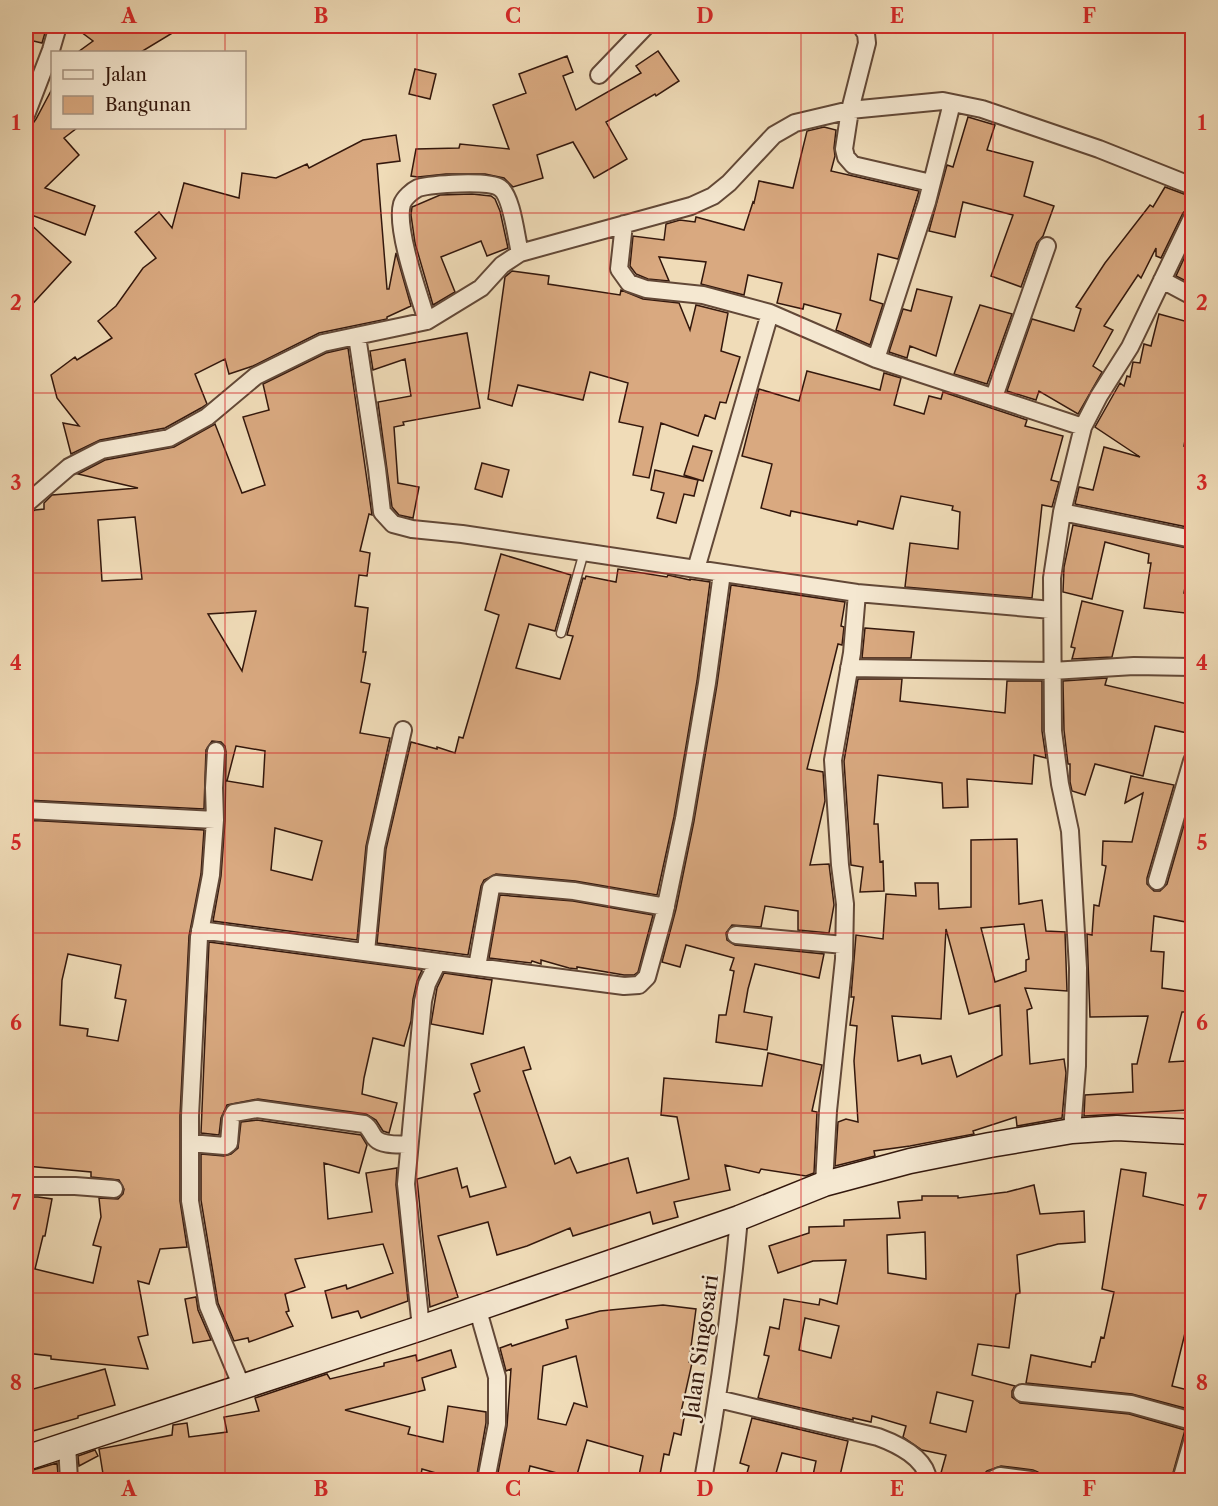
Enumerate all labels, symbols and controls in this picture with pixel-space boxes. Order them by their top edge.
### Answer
text: A [120,4,137,28]
text: B [314,4,329,28]
text: C [505,4,521,28]
text: D [696,4,714,28]
text: E [890,4,904,28]
text: F [1082,4,1096,28]
legend [51,51,246,129]
text: Jalan [102,64,147,86]
text: Bangunan [105,94,191,116]
text: 1 [12,111,21,135]
text: 1 [1198,111,1207,135]
text: 2 [10,291,22,315]
text: 2 [1196,291,1208,315]
text: 3 [10,471,22,495]
text: 3 [1196,471,1208,495]
text: 4 [10,651,22,675]
text: 4 [1196,651,1208,675]
text: 5 [10,831,22,855]
text: 5 [1196,831,1208,855]
text: 6 [10,1011,22,1035]
text: 6 [1196,1011,1208,1035]
text: 7 [11,1191,22,1215]
text: 7 [1197,1191,1208,1215]
street label: Jalan Singosari [678,1273,723,1424]
text: 8 [10,1371,22,1395]
text: 8 [1196,1371,1208,1395]
text: A [120,1477,137,1501]
text: B [314,1477,329,1501]
text: C [505,1477,521,1501]
text: D [696,1477,714,1501]
text: E [890,1477,904,1501]
text: F [1082,1477,1096,1501]

